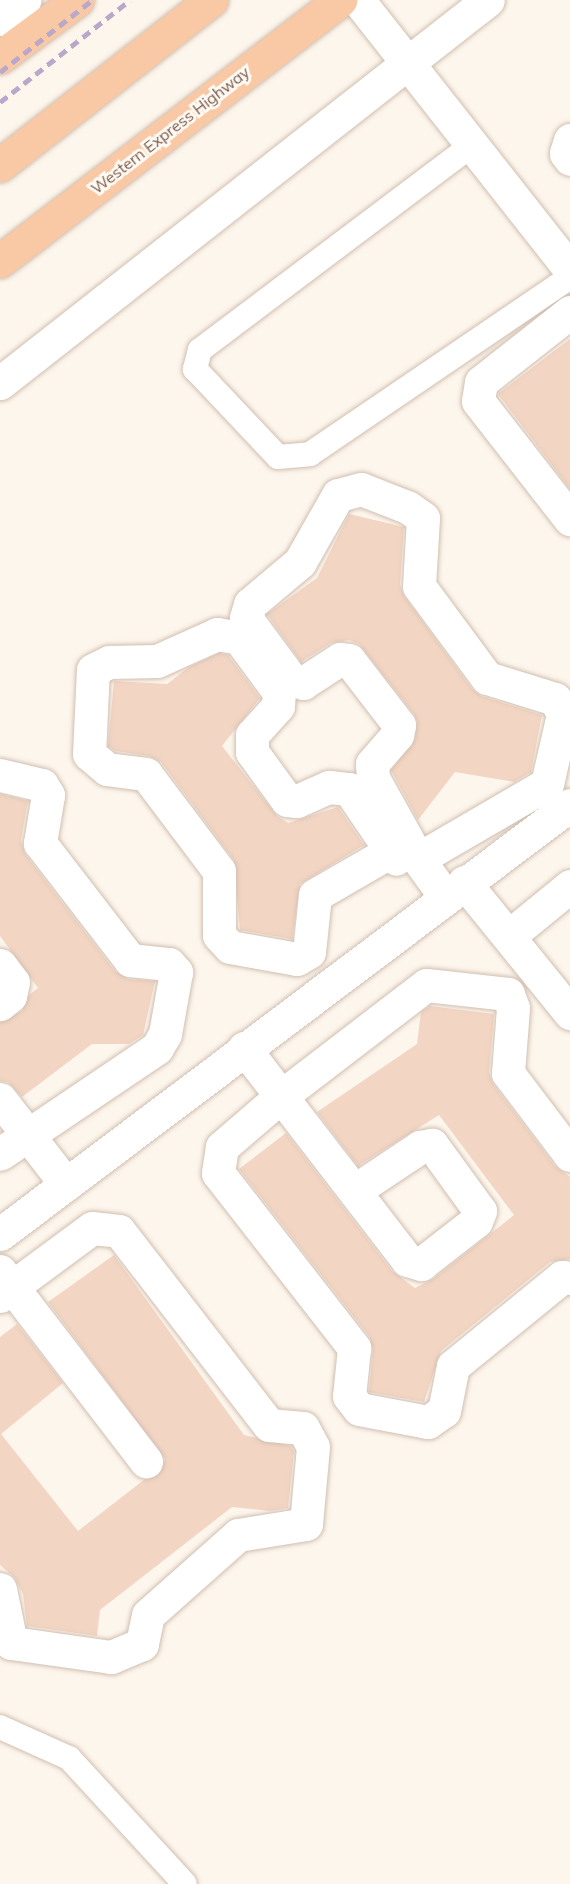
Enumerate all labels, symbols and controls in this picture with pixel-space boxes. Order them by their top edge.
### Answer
street label: Western Express Highway [87,62,253,198]

